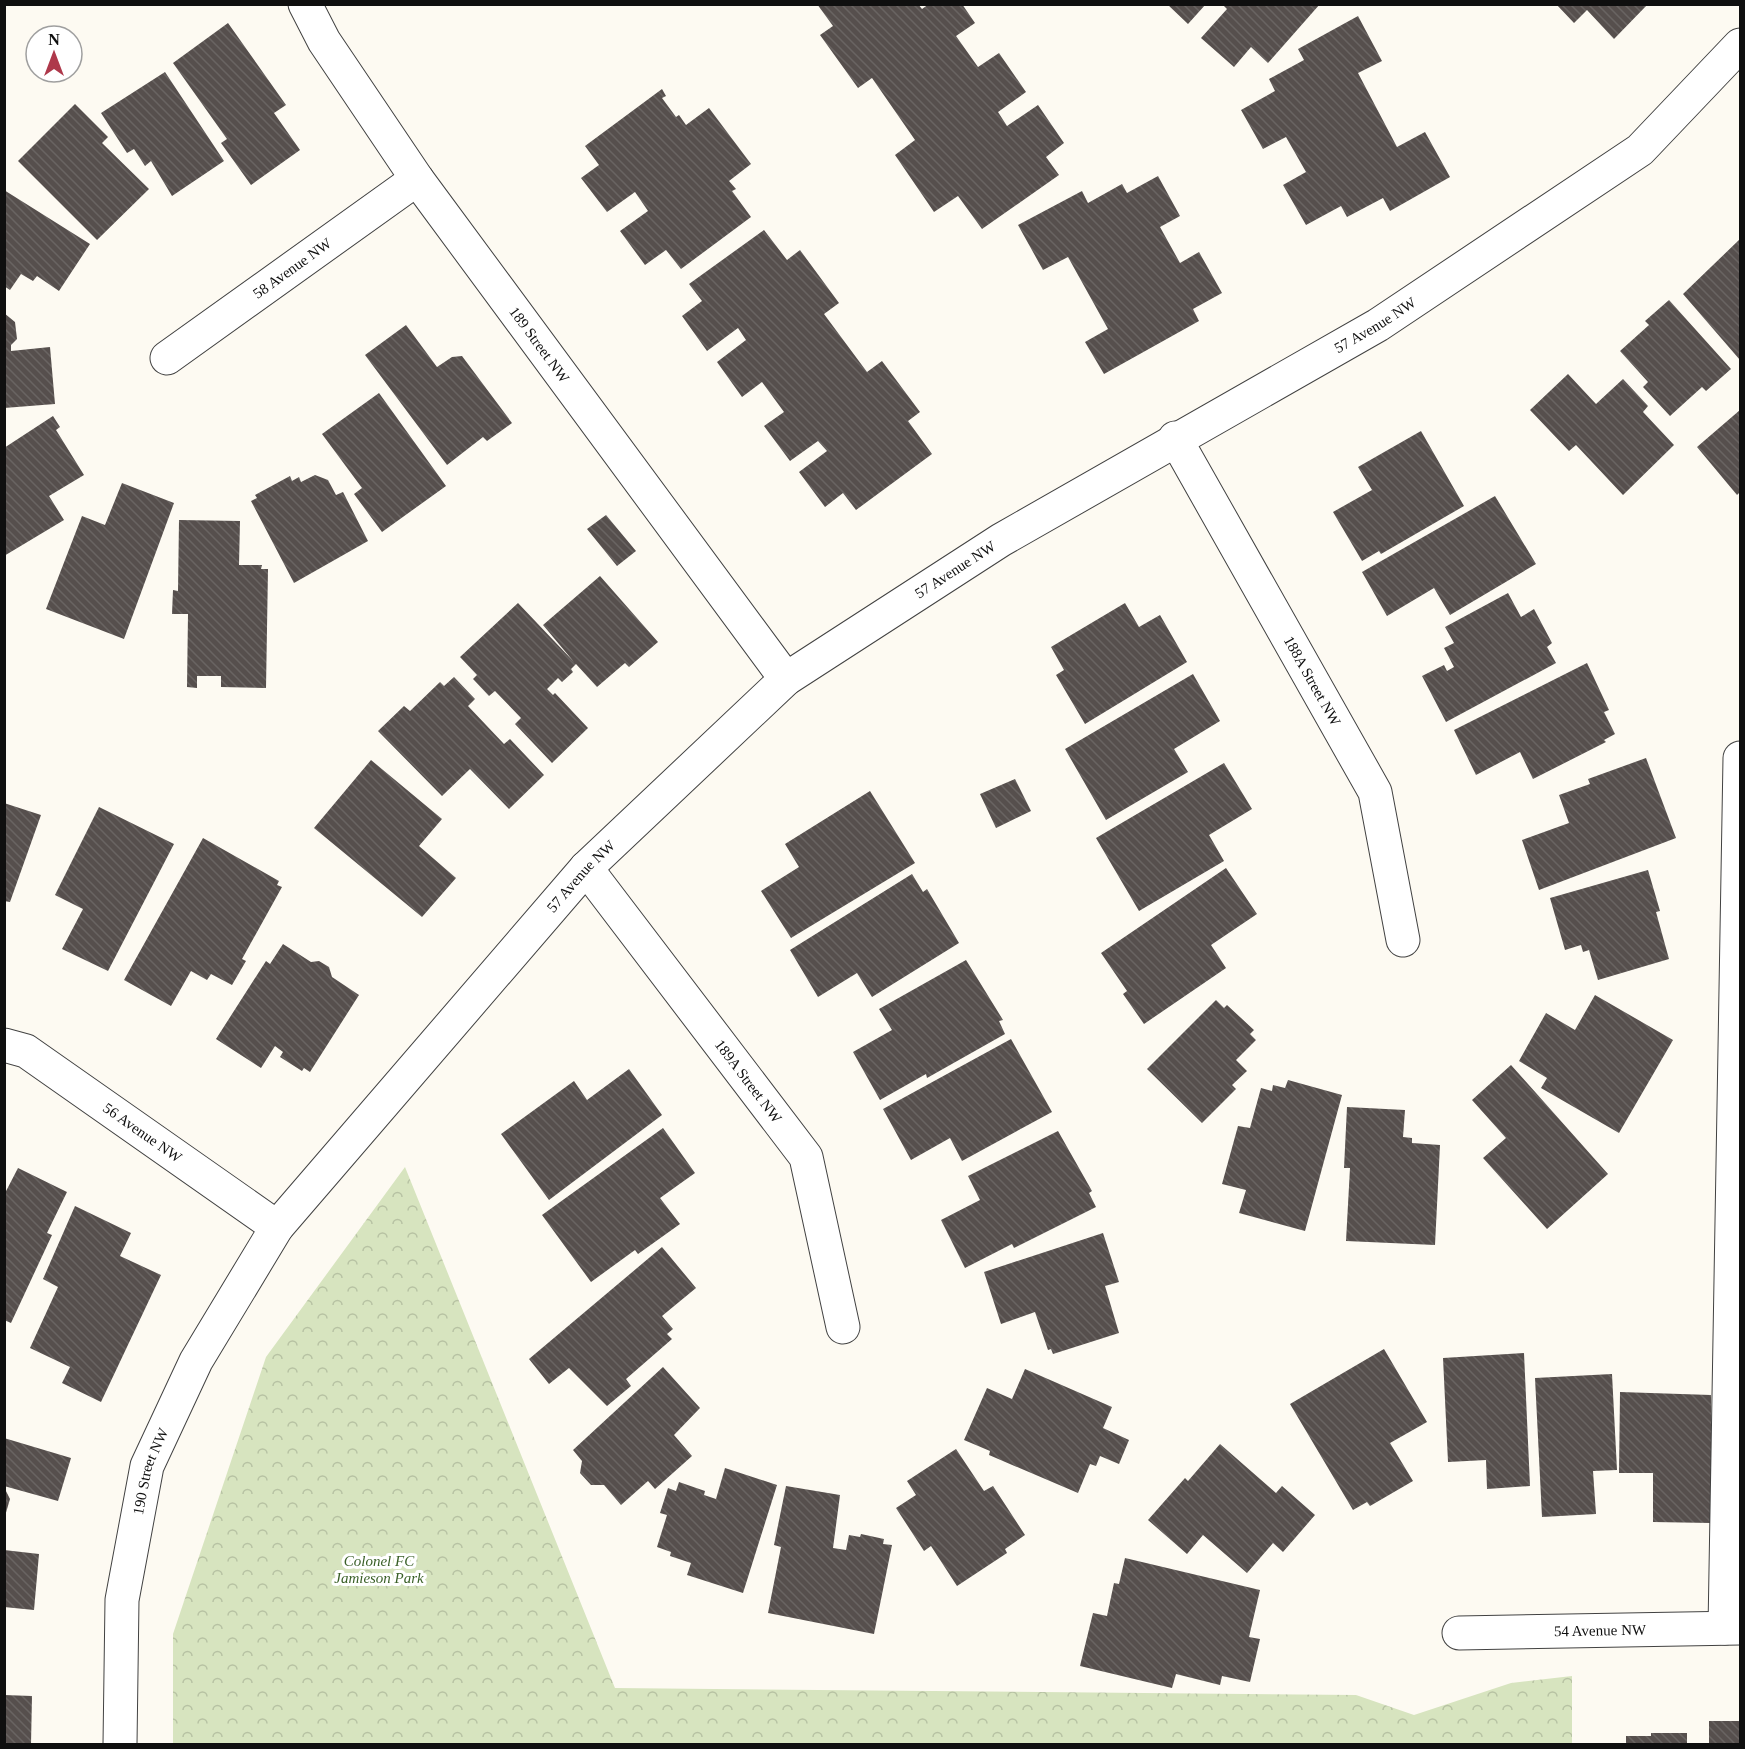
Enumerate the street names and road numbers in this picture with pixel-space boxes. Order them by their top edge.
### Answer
street label: 58 Avenue NW [250,234,335,302]
street label: 57 Avenue NW [1332,294,1419,356]
street label: 189 Street NW [506,304,573,386]
street label: 57 Avenue NW [912,537,999,601]
street label: 188A Street NW [1281,633,1344,729]
street label: 57 Avenue NW [544,836,619,915]
street label: 189A Street NW [712,1037,786,1127]
street label: 56 Avenue NW [100,1100,185,1166]
street label: 190 Street NW [130,1425,172,1516]
street label: 54 Avenue NW [1554,1622,1647,1639]

